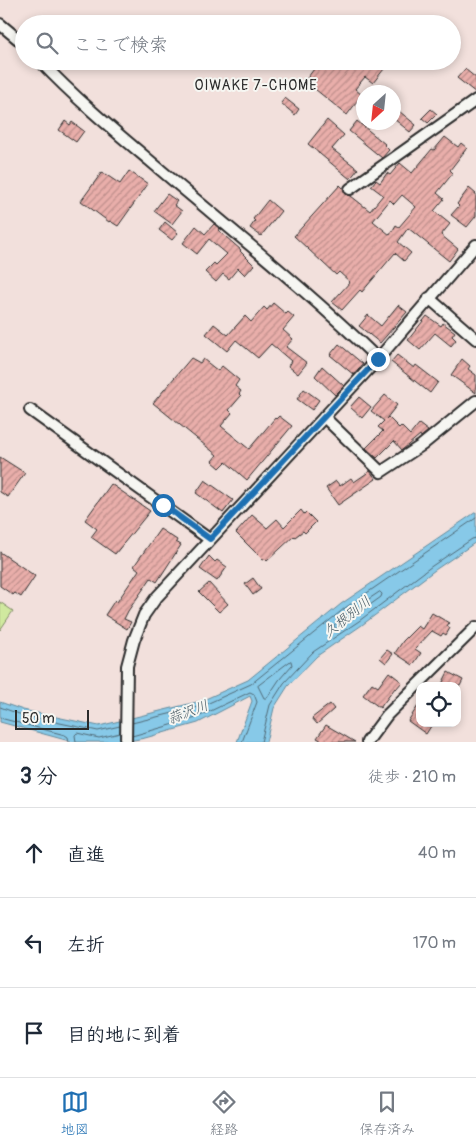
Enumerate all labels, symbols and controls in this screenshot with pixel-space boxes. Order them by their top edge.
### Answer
search box [15,15,461,70]
icon: search [33,29,61,57]
text: ここで検索 [73,33,168,57]
district label: OIWAKE 7-CHOME [195,77,317,94]
north arrow [356,85,401,130]
route end [367,348,390,371]
route start [152,494,175,517]
water label: 久根別川 [320,593,374,641]
map controls [416,682,461,727]
button: locate [416,682,461,727]
water label: 蒜沢川 [165,697,211,727]
scale bar [15,707,89,730]
text: 50 m [22,710,55,727]
text: 3 分 [20,763,57,790]
text: 徒歩 · 210 m [368,767,456,787]
icon: ahead [20,839,48,867]
text: 直進 [67,843,105,867]
text: 40 m [418,843,456,863]
icon: left [20,929,48,957]
text: 左折 [67,933,105,957]
text: 170 m [413,933,456,953]
icon: arrive [20,1019,48,1047]
text: 目的地に到着 [67,1023,181,1047]
tab: 地図 [61,1088,89,1138]
tab: 経路 [210,1088,238,1138]
tab: 保存済み [359,1088,415,1138]

